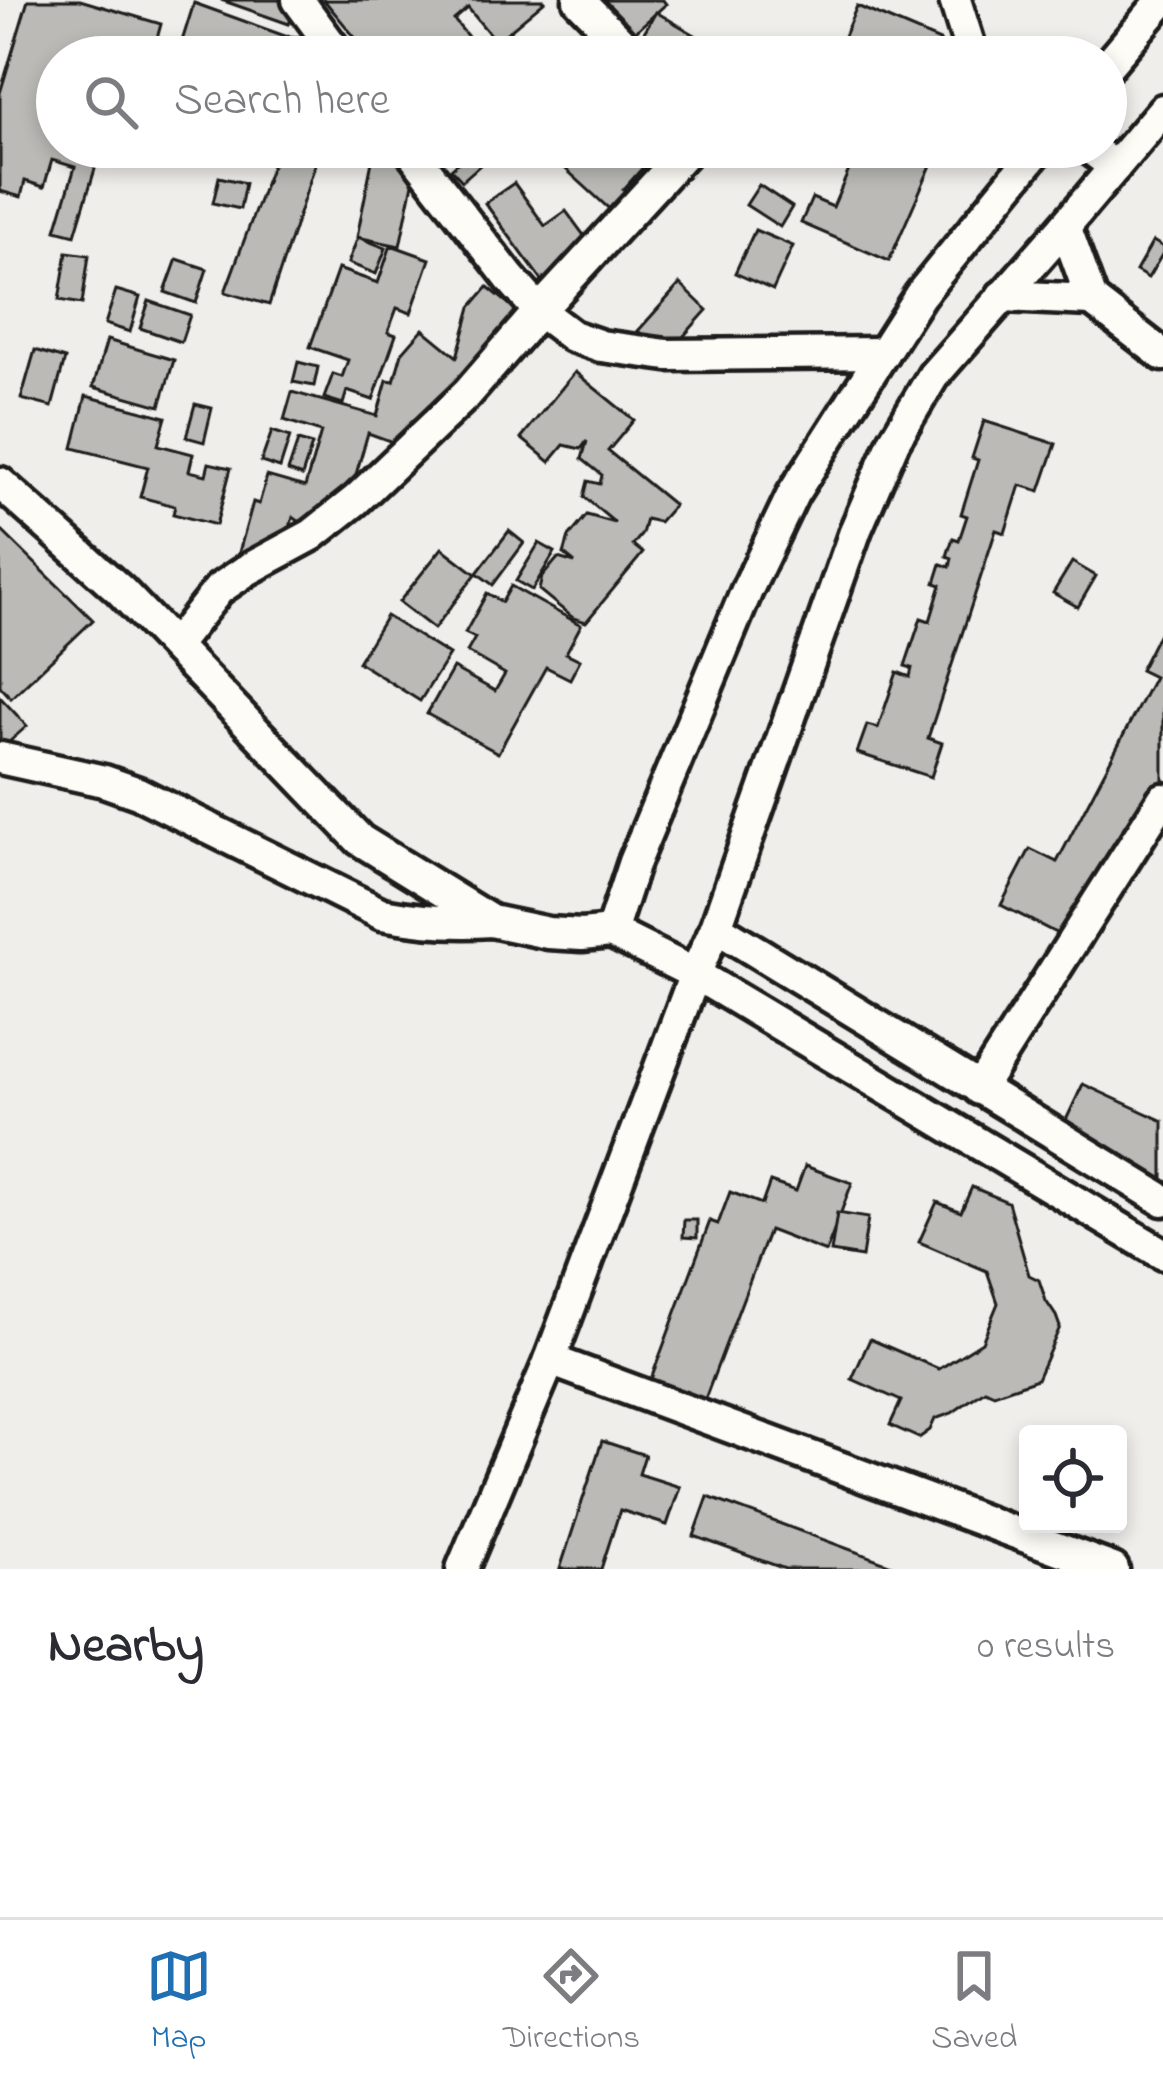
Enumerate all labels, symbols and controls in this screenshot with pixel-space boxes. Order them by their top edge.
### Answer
search box [36,36,1127,168]
icon: search [78,69,144,135]
text: Search here [174,69,390,135]
map controls [1019,1425,1127,1533]
button: locate [1019,1425,1127,1533]
text: Nearby [48,1610,204,1685]
text: 0 results [977,1619,1115,1676]
tab: Map [146,1943,212,2063]
tab: Directions [503,1943,640,2063]
tab: Saved [931,1943,1017,2063]

